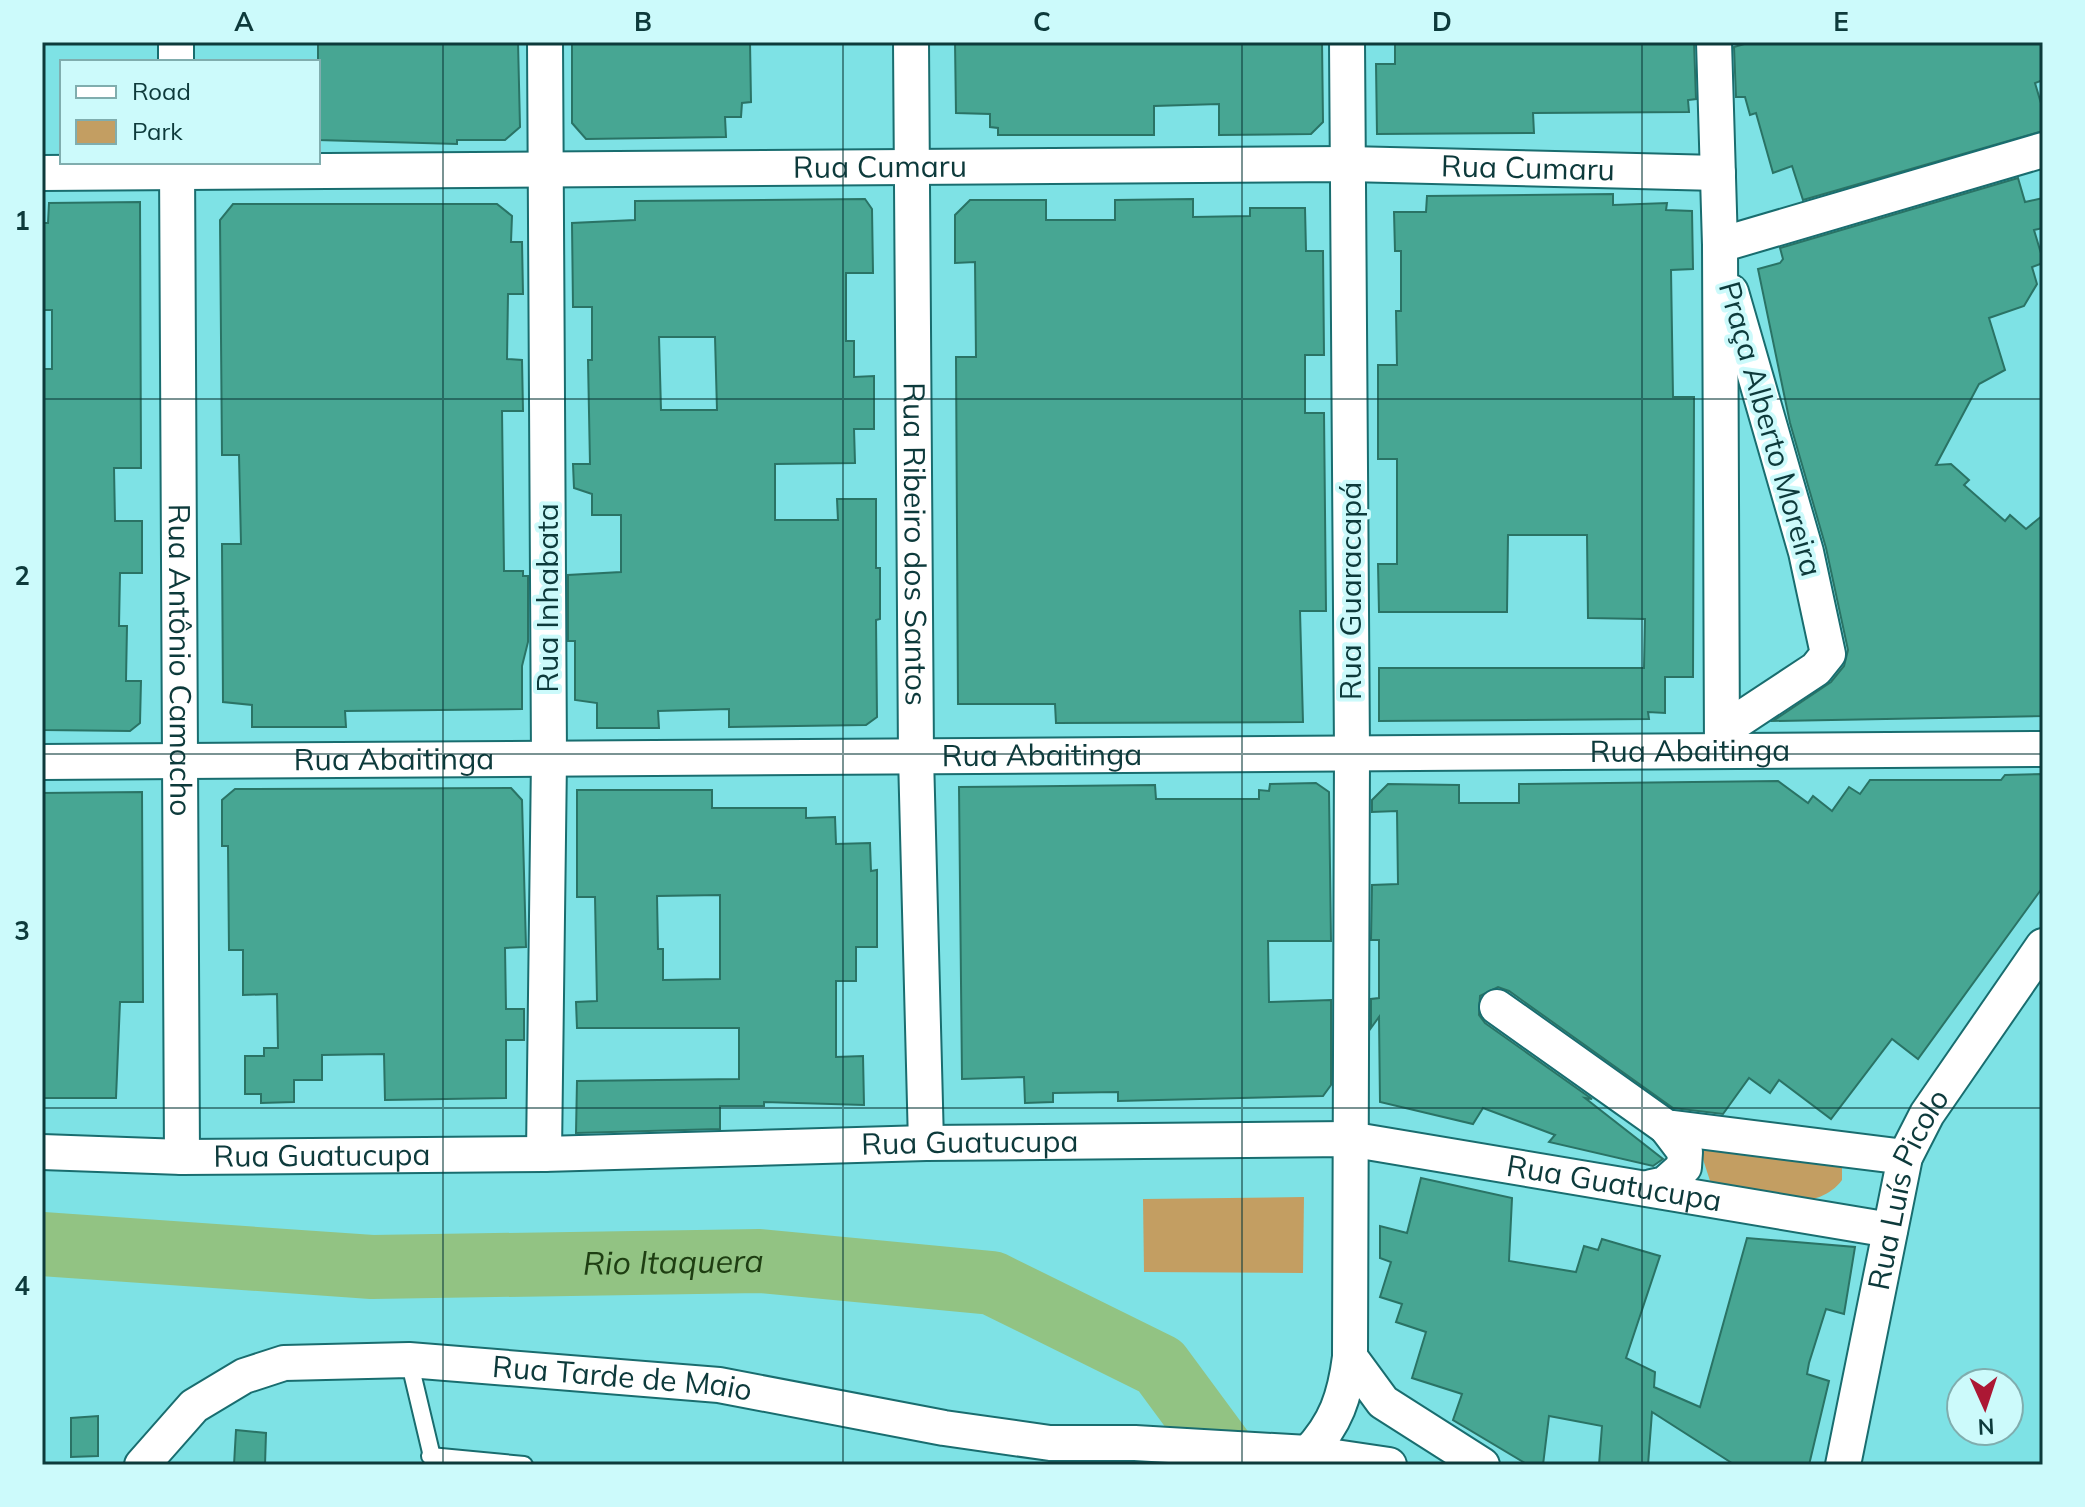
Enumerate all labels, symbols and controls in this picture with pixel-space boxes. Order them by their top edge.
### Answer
text: A [234,5,254,38]
text: B [634,5,652,38]
text: C [1033,5,1051,38]
text: D [1432,5,1452,38]
text: E [1833,5,1849,38]
legend [60,60,320,164]
text: Road [132,76,191,106]
text: Park [132,116,183,146]
street label: Rua Cumaru [1441,146,1615,188]
street label: Rua Cumaru [793,147,967,186]
text: 1 [14,204,30,237]
street label: Praça Alberto Moreira [1711,277,1831,580]
street label: Rua Ribeiro dos Santos [895,382,936,706]
street label: Rua Guaracapá [1331,482,1369,700]
street label: Rua Inhabata [528,503,566,693]
street label: Rua Antônio Camacho [161,504,200,816]
text: 2 [14,559,30,592]
street label: Rua Abaitinga [1590,731,1790,770]
street label: Rua Abaitinga [942,735,1142,774]
street label: Rua Abaitinga [294,739,494,778]
text: 3 [14,914,30,947]
street label: Rua Luís Picolo [1859,1081,1957,1293]
street label: Rua Guatucupa [861,1122,1078,1163]
street label: Rua Guatucupa [213,1135,431,1175]
street label: Rua Guatucupa [1504,1146,1724,1219]
water label: Rio Itaquera [582,1240,764,1283]
text: 4 [14,1269,30,1302]
street label: Rua Tarde de Maio [491,1347,756,1409]
north arrow [1945,1367,2025,1447]
text: N [1977,1413,1995,1441]

